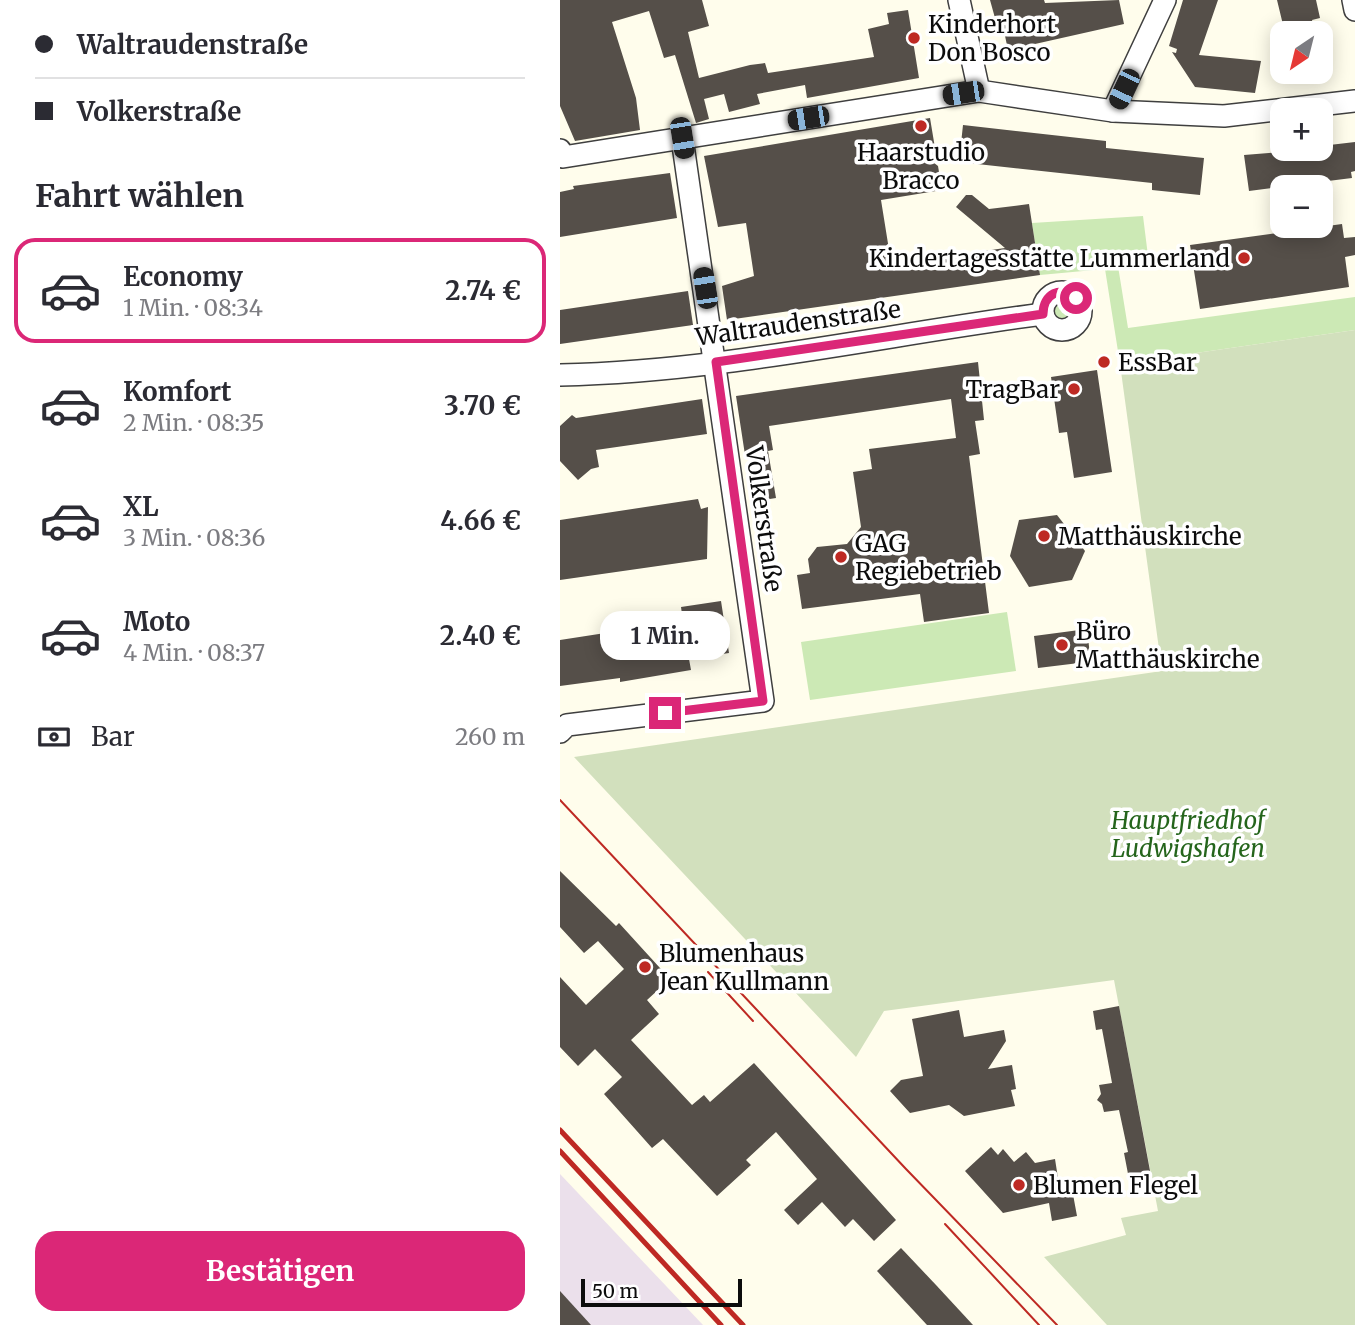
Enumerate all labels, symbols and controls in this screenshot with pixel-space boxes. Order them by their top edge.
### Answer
place label: Kinderhort Don Bosco [928,9,1057,68]
north arrow [1270,21,1334,84]
map controls [1270,21,1333,238]
text: Waltraudenstraße [77,28,308,61]
marker: Kinderhort Don Bosco [906,30,922,46]
car [1106,66,1143,112]
car [941,79,986,107]
text: Volkerstraße [77,95,241,128]
button: + [1270,98,1333,161]
car [786,104,831,132]
car [669,116,696,160]
marker: Haarstudio Bracco [913,118,929,134]
place label: Haarstudio Bracco [857,137,985,196]
button: − [1270,175,1333,238]
text: Fahrt wählen [35,176,244,216]
place label: Kindertagesstätte Lummerland [869,243,1230,274]
marker: Kindertagesstätte Lummerland [1236,250,1252,266]
icon: car [39,259,102,322]
text: Economy [123,260,243,293]
car [692,266,719,310]
text: 2.74 € [445,274,521,307]
route start [1060,282,1092,314]
text: 1 Min. · 08:34 [123,293,263,322]
street label: Waltraudenstraße [692,293,903,353]
place label: EssBar [1118,347,1197,378]
marker: EssBar [1096,354,1112,370]
icon: car [39,374,102,437]
place label: TragBar [965,374,1060,405]
text: Komfort [123,375,232,408]
marker: TragBar [1066,381,1082,397]
text: 3.70 € [444,389,521,422]
text: 2 Min. · 08:35 [123,408,264,437]
street label: Volkerstraße [738,443,790,594]
icon: car [39,489,102,552]
text: XL [123,490,159,523]
text: 4.66 € [440,504,521,537]
place label: Matthäuskirche [1058,521,1241,552]
text: 3 Min. · 08:36 [123,523,265,552]
place label: GAG Regiebetrieb [855,528,1002,587]
marker: Matthäuskirche [1036,528,1052,544]
marker: GAG Regiebetrieb [833,549,849,565]
icon: car [39,604,102,667]
text: Moto [123,605,190,638]
callout: 1 Min. [600,612,730,660]
place label: Büro Matthäuskirche [1076,616,1259,675]
text: 2.40 € [440,619,521,652]
text: 1 Min. [631,621,699,650]
marker: Büro Matthäuskirche [1054,637,1070,653]
text: 4 Min. · 08:37 [123,638,265,667]
route end [649,697,681,729]
icon: cash [35,718,73,756]
text: Bar [91,720,135,753]
text: 260 m [455,722,525,751]
park label: Hauptfriedhof Ludwigshafen [1110,805,1268,864]
place label: Blumenhaus Jean Kullmann [658,938,829,997]
marker: Blumenhaus Jean Kullmann [637,959,653,975]
place label: Blumen Flegel [1033,1170,1198,1201]
marker: Blumen Flegel [1011,1177,1027,1193]
button: Bestätigen [35,1231,525,1311]
scale bar [581,1276,742,1308]
text: 50 m [592,1279,638,1303]

